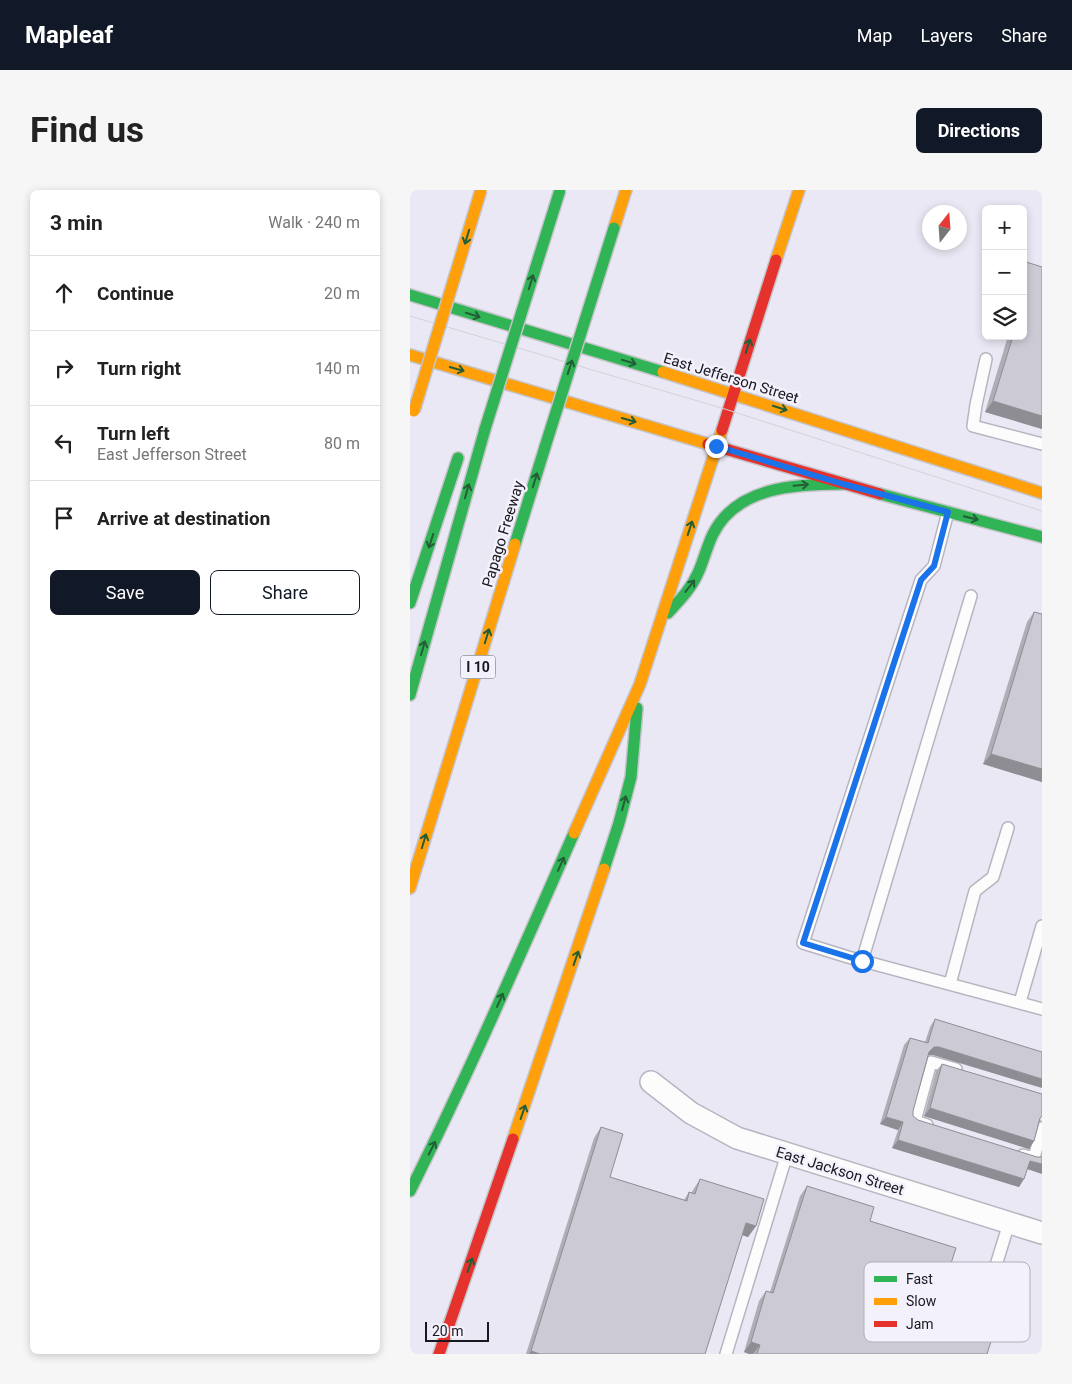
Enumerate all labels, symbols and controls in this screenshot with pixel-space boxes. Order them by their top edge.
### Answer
text: Mapleaf [25,21,113,49]
text: Map [857,25,892,46]
text: Layers [920,25,973,46]
text: Share [1001,25,1047,46]
button: Directions [916,108,1042,153]
text: Find us [30,110,144,151]
north arrow [922,205,967,250]
map controls [982,205,1027,340]
button: + [982,205,1027,250]
text: 3 min [50,211,103,235]
text: Walk · 240 m [268,213,360,232]
one-way arrow [461,228,471,244]
button: − [982,250,1027,295]
one-way arrow [526,275,536,291]
icon: ahead [50,279,78,307]
text: Continue [97,282,174,305]
text: 20 m [324,284,360,303]
button: layers [982,295,1027,340]
one-way arrow [465,310,481,320]
one-way arrow [744,339,754,355]
street label: East Jefferson Street [661,349,801,407]
icon: right [50,354,78,382]
text: Turn right [97,357,181,380]
one-way arrow [620,358,636,368]
text: 140 m [315,359,360,378]
one-way arrow [566,359,576,375]
one-way arrow [448,365,464,375]
one-way arrow [772,404,787,413]
one-way arrow [621,416,637,426]
text: Turn left [97,422,170,445]
icon: left [50,429,78,457]
text: 80 m [324,434,360,453]
route end [705,435,728,458]
text: East Jefferson Street [97,445,247,464]
one-way arrow [530,473,540,489]
street label: Papago Freeway [478,479,528,589]
one-way arrow [792,480,808,490]
one-way arrow [463,484,473,500]
icon: arrive [50,504,78,532]
text: Arrive at destination [97,507,270,530]
one-way arrow [962,513,978,523]
one-way arrow [686,520,695,536]
one-way arrow [426,532,435,548]
button: Save [50,570,200,615]
button: Share [210,570,360,615]
one-way arrow [685,579,695,593]
one-way arrow [483,628,493,644]
one-way arrow [419,640,428,656]
road number: I 10 [460,656,496,678]
one-way arrow [620,795,629,811]
one-way arrow [420,834,430,850]
one-way arrow [557,857,567,872]
one-way arrow [571,950,581,966]
route start [851,950,874,973]
one-way arrow [496,993,505,1008]
one-way arrow [519,1104,528,1120]
one-way arrow [428,1141,437,1156]
street label: East Jackson Street [774,1143,906,1199]
one-way arrow [466,1258,475,1274]
legend [864,1262,1030,1342]
text: Fast [906,1271,933,1287]
text: Slow [906,1293,937,1309]
text: Jam [906,1316,934,1332]
scale bar [425,1319,489,1342]
text: 20 m [432,1323,464,1339]

